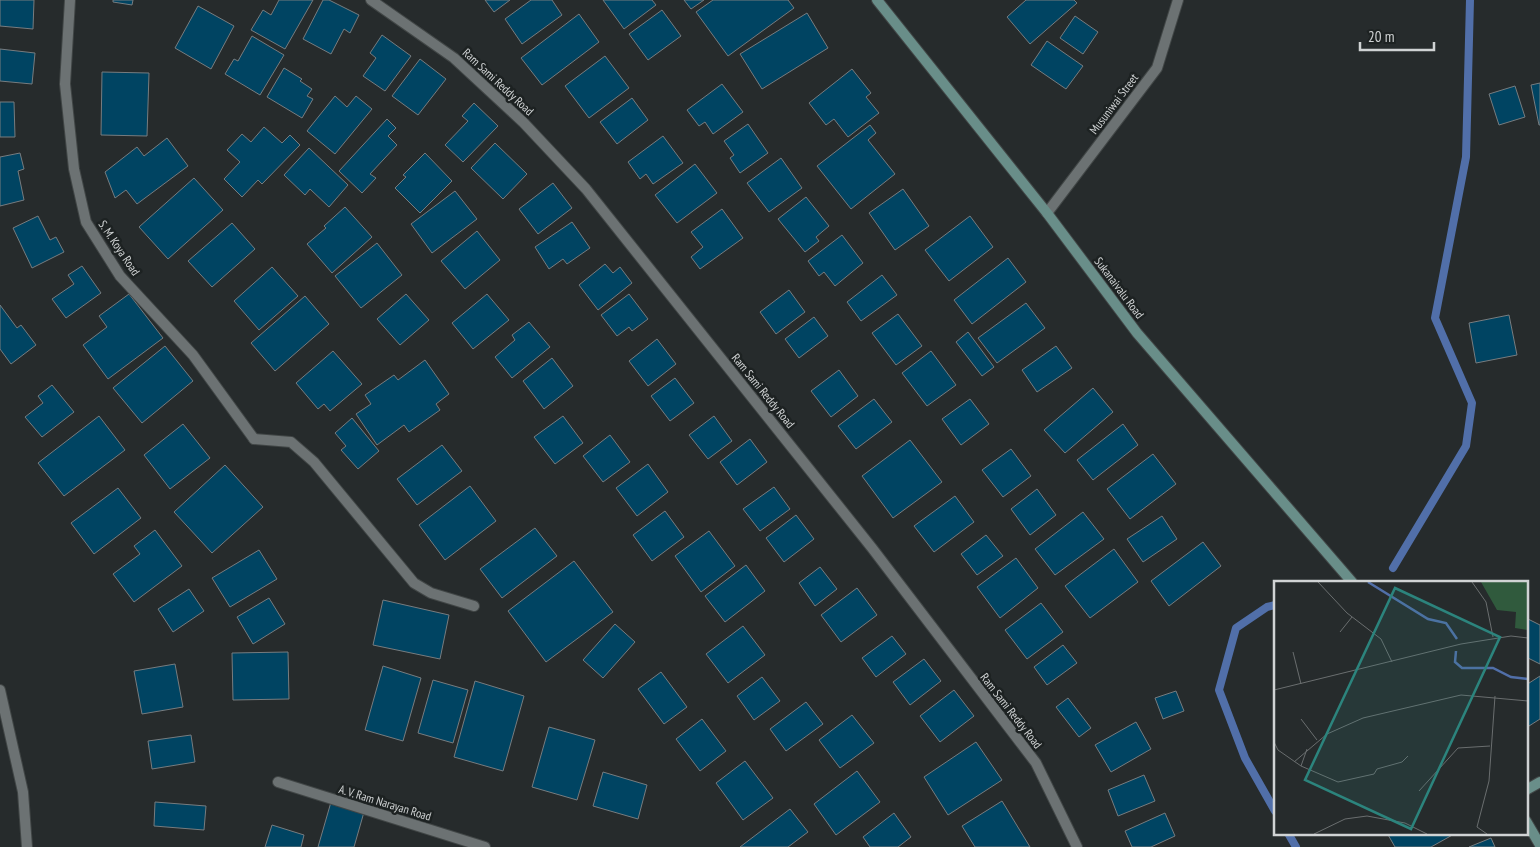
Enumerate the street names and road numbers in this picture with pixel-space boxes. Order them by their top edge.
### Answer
street label: Ram Sami Reddy Road [460,45,537,118]
street label: Musuniwai Street [1086,70,1142,137]
street label: S. M. Koya Road [95,217,143,278]
street label: Sukanaivalu Road [1091,254,1147,321]
street label: Ram Sami Reddy Road [729,350,798,431]
street label: Ram Sami Reddy Road [977,670,1046,751]
street label: A. V. Ram Narayan Road [337,781,433,824]

